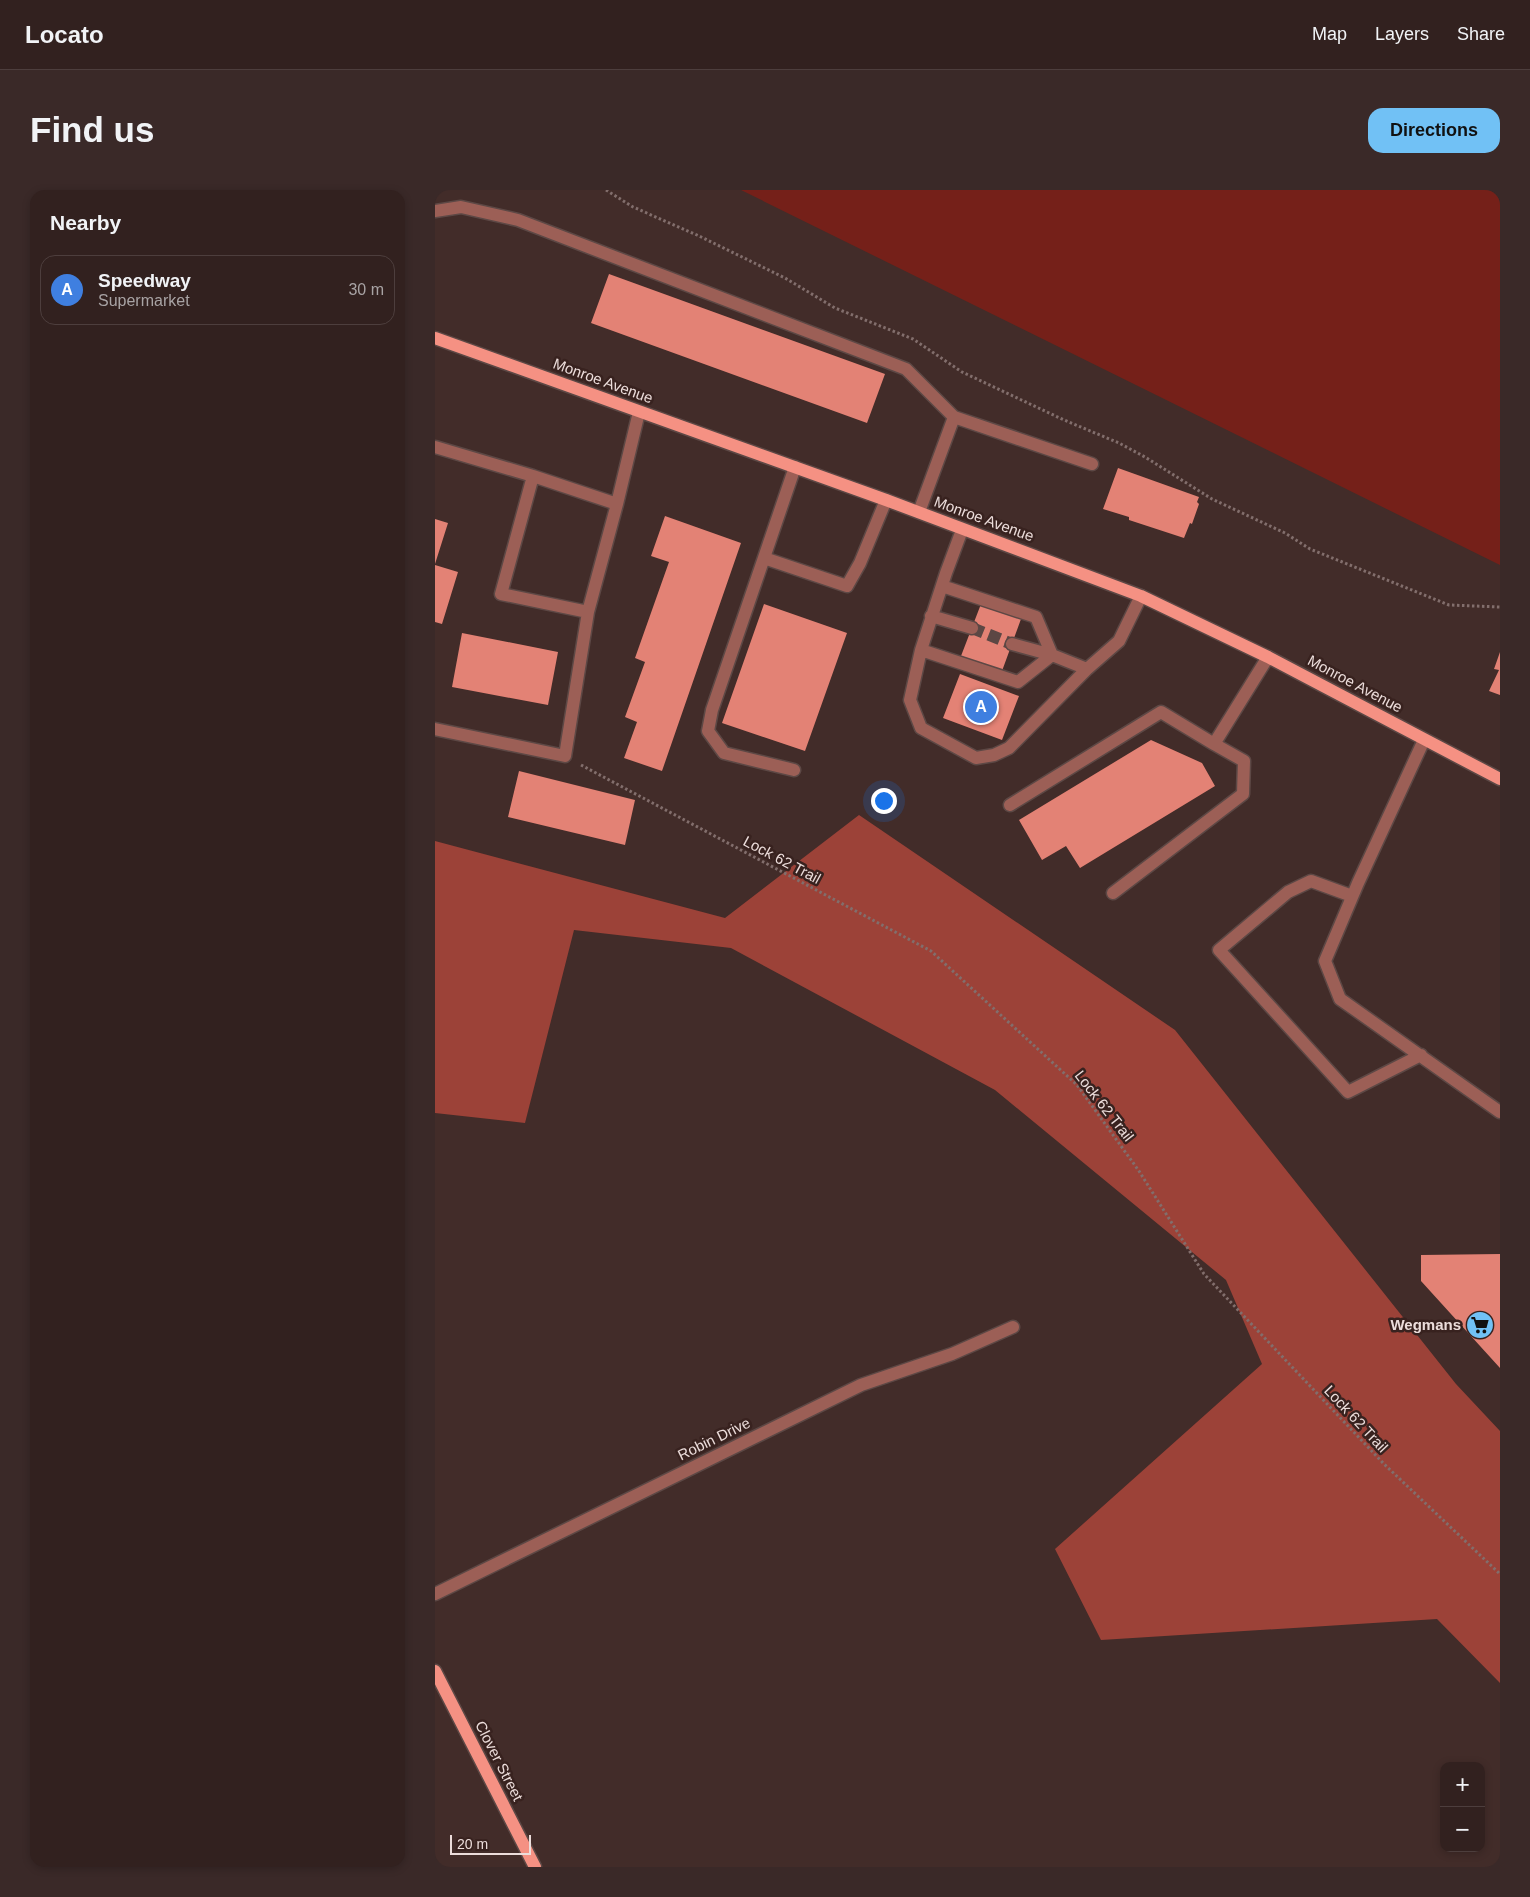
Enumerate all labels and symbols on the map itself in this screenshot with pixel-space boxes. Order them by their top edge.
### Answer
street label: Monroe Avenue [551,355,655,406]
street label: Monroe Avenue [932,493,1036,544]
street label: Monroe Avenue [1305,651,1405,716]
pin: A [965,688,997,726]
your location [871,788,897,814]
street label: Lock 62 Trail [741,832,824,887]
street label: Lock 62 Trail [1072,1067,1137,1144]
supermarket icon: Wegmans [1465,1310,1495,1340]
place label: Wegmans [1390,1316,1461,1333]
street label: Lock 62 Trail [1321,1382,1392,1456]
street label: Robin Drive [675,1414,753,1463]
street label: Clover Street [472,1718,527,1804]
scale bar [450,1832,531,1855]

